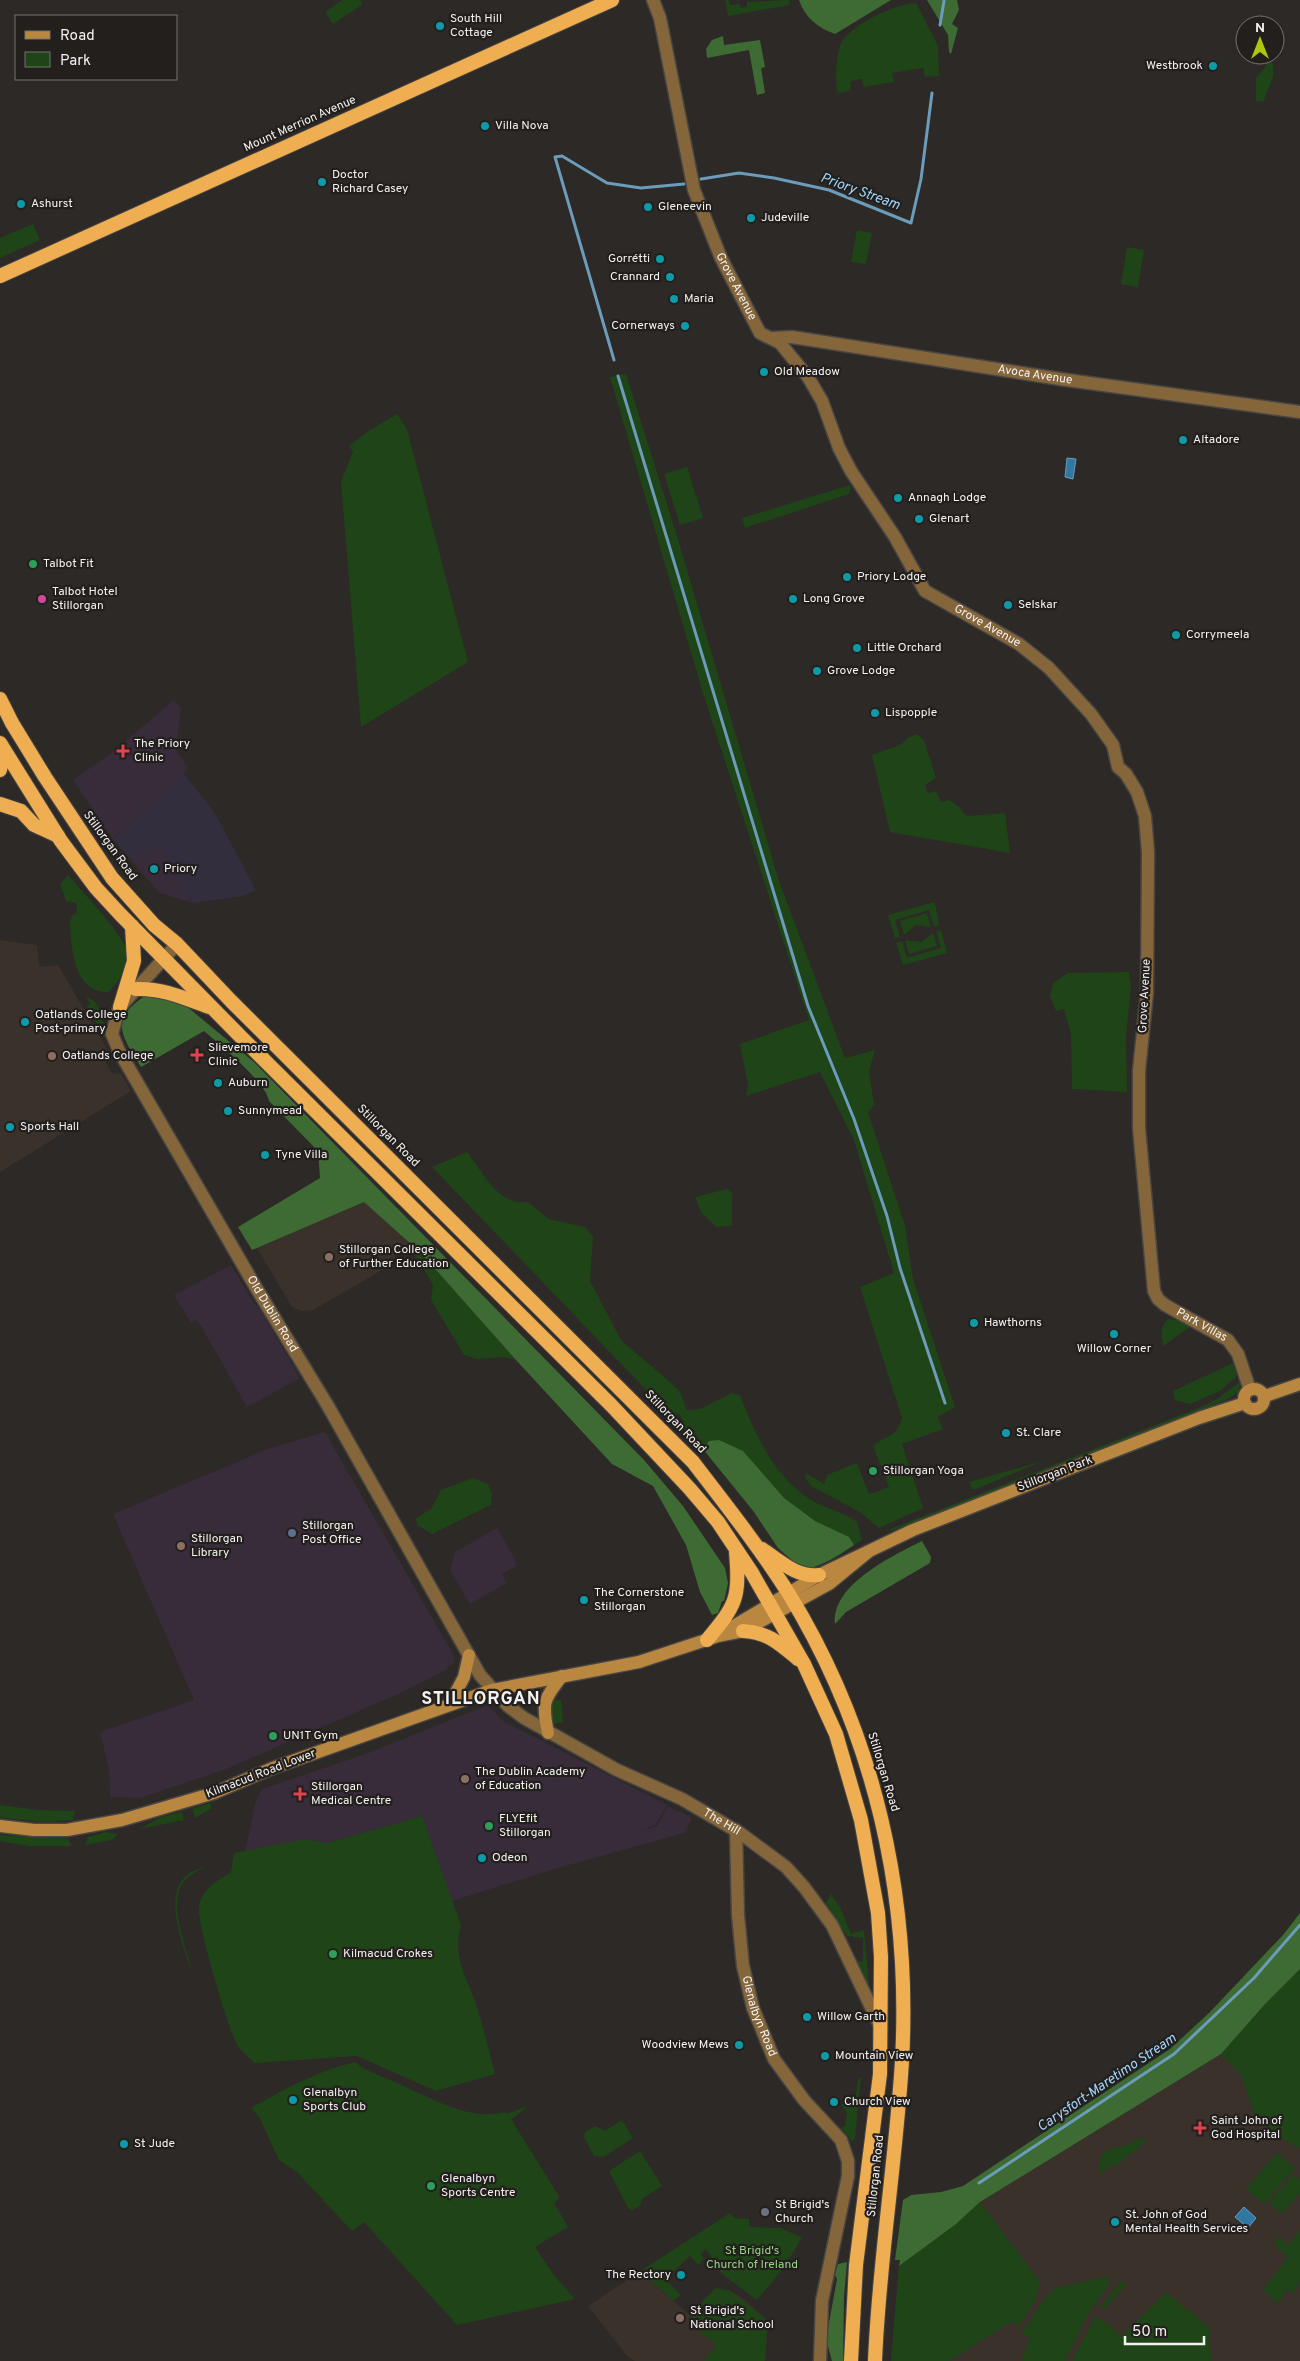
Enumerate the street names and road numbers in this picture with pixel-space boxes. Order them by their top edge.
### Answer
street label: Mount Merrion Avenue [241,92,359,156]
street label: Grove Avenue [712,250,760,323]
street label: Avoca Avenue [997,361,1073,389]
street label: Grove Avenue [951,601,1024,651]
street label: Stillorgan Road [79,808,141,884]
street label: Grove Avenue [1135,958,1155,1034]
street label: Stillorgan Road [353,1101,423,1171]
street label: Old Dublin Road [243,1273,301,1355]
street label: Park Villas [1173,1305,1230,1346]
street label: Stillorgan Road [641,1387,709,1457]
street label: Stillorgan Park [1015,1452,1095,1496]
street label: Stillorgan Road [863,1730,903,1814]
street label: Kilmacud Road Lower [204,1746,319,1802]
street label: The Hill [700,1805,743,1839]
street label: Glenalbyn Road [738,1974,780,2059]
street label: Stillorgan Road [864,2134,888,2218]

